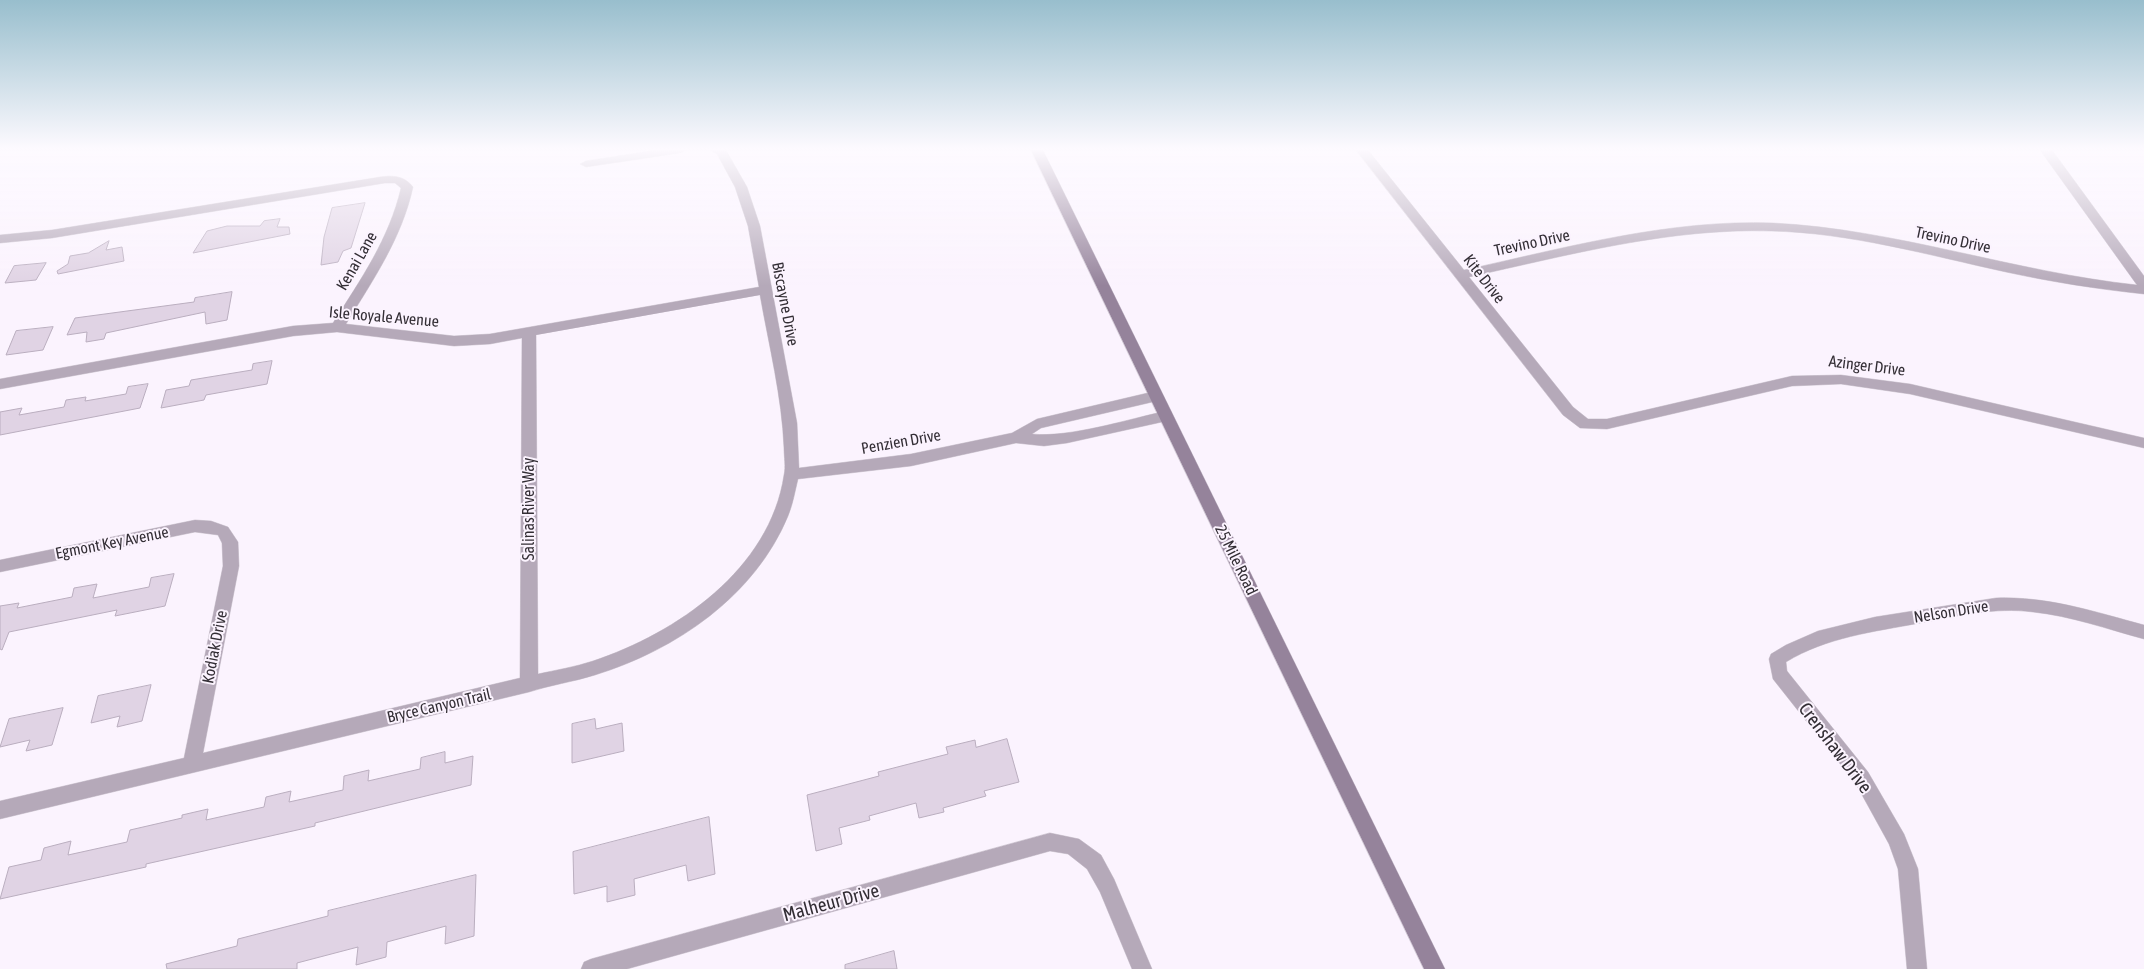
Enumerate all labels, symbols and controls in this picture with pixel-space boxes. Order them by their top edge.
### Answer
street label: Trevino Drive [1913,223,1993,257]
street label: Trevino Drive [1492,226,1572,260]
street label: Kenai Lane [333,228,381,294]
street label: Kite Drive [1459,251,1509,307]
street label: Biscayne Drive [767,260,803,348]
street label: Isle Royale Avenue [328,303,440,331]
street label: Azinger Drive [1828,352,1906,380]
street label: Penzien Drive [860,426,942,458]
street label: Salinas River Way [519,458,539,560]
street label: 25 Mile Road [1211,522,1261,598]
street label: Egmont Key Avenue [54,523,170,563]
street label: Nelson Drive [1912,597,1990,627]
street label: Kodiak Drive [199,609,231,685]
street label: Bryce Canyon Trail [385,685,493,727]
street label: Crenshaw Drive [1794,698,1876,798]
street label: Malheur Drive [780,879,882,927]

